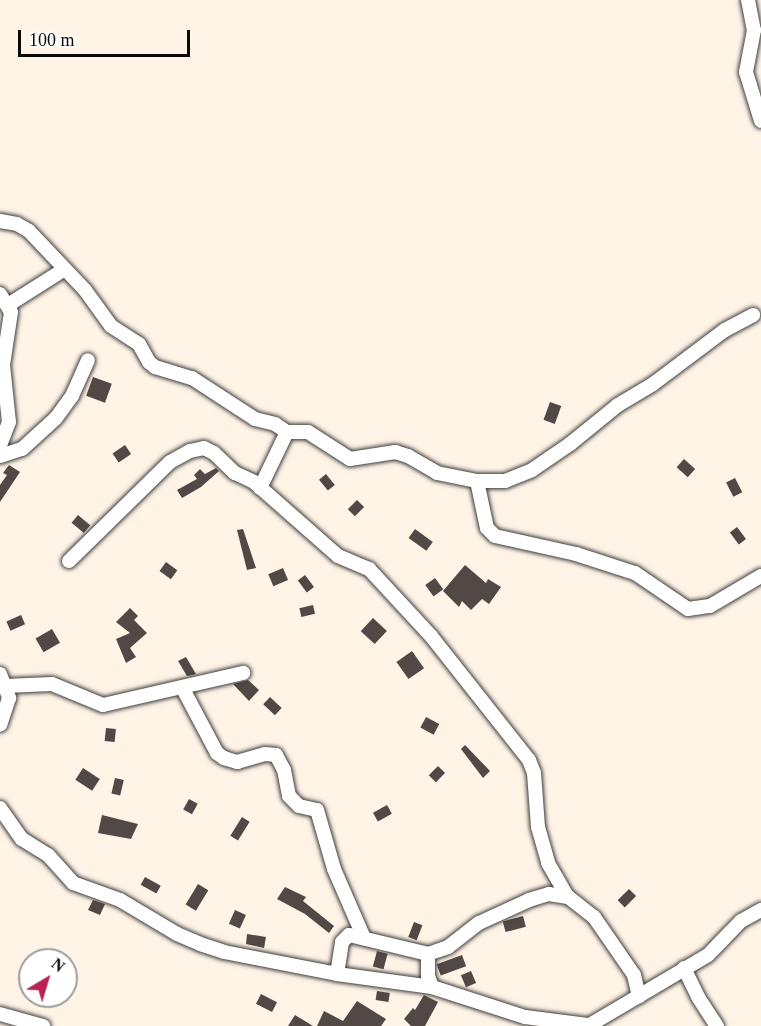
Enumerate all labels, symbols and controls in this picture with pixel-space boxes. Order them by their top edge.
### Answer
scale bar [21,18,194,56]
text: 100 m [29,30,75,50]
north arrow [18,948,78,1008]
text: N [48,955,68,975]

